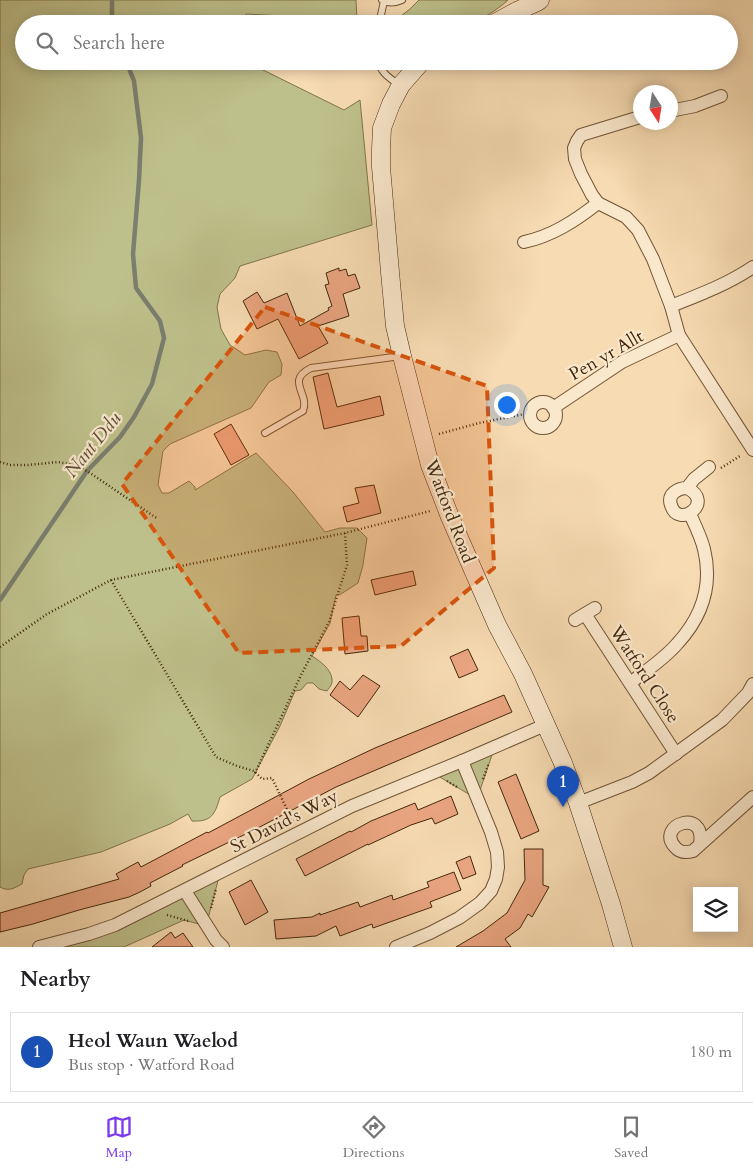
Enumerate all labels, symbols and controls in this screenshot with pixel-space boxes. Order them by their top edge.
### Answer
search box [15,15,738,70]
icon: search [33,29,61,57]
text: Search here [73,30,165,56]
north arrow [633,85,678,130]
street label: Pen yr Allt [564,324,648,387]
your location [494,392,520,418]
water label: Nant Ddu [58,406,127,483]
street label: Watford Road [418,455,481,567]
street label: Watford Close [603,620,686,728]
pin: 1 [547,766,579,807]
street label: St David's Way [226,783,343,859]
map controls [693,887,738,932]
button: layers [693,887,738,932]
text: Nearby [20,965,91,994]
text: Heol Waun Waelod [68,1028,238,1054]
text: 1 [33,1041,41,1063]
text: 180 m [690,1041,732,1063]
text: Bus stop · Watford Road [68,1054,235,1076]
tab: Map [105,1113,133,1162]
tab: Directions [343,1113,404,1162]
tab: Saved [614,1113,648,1162]

